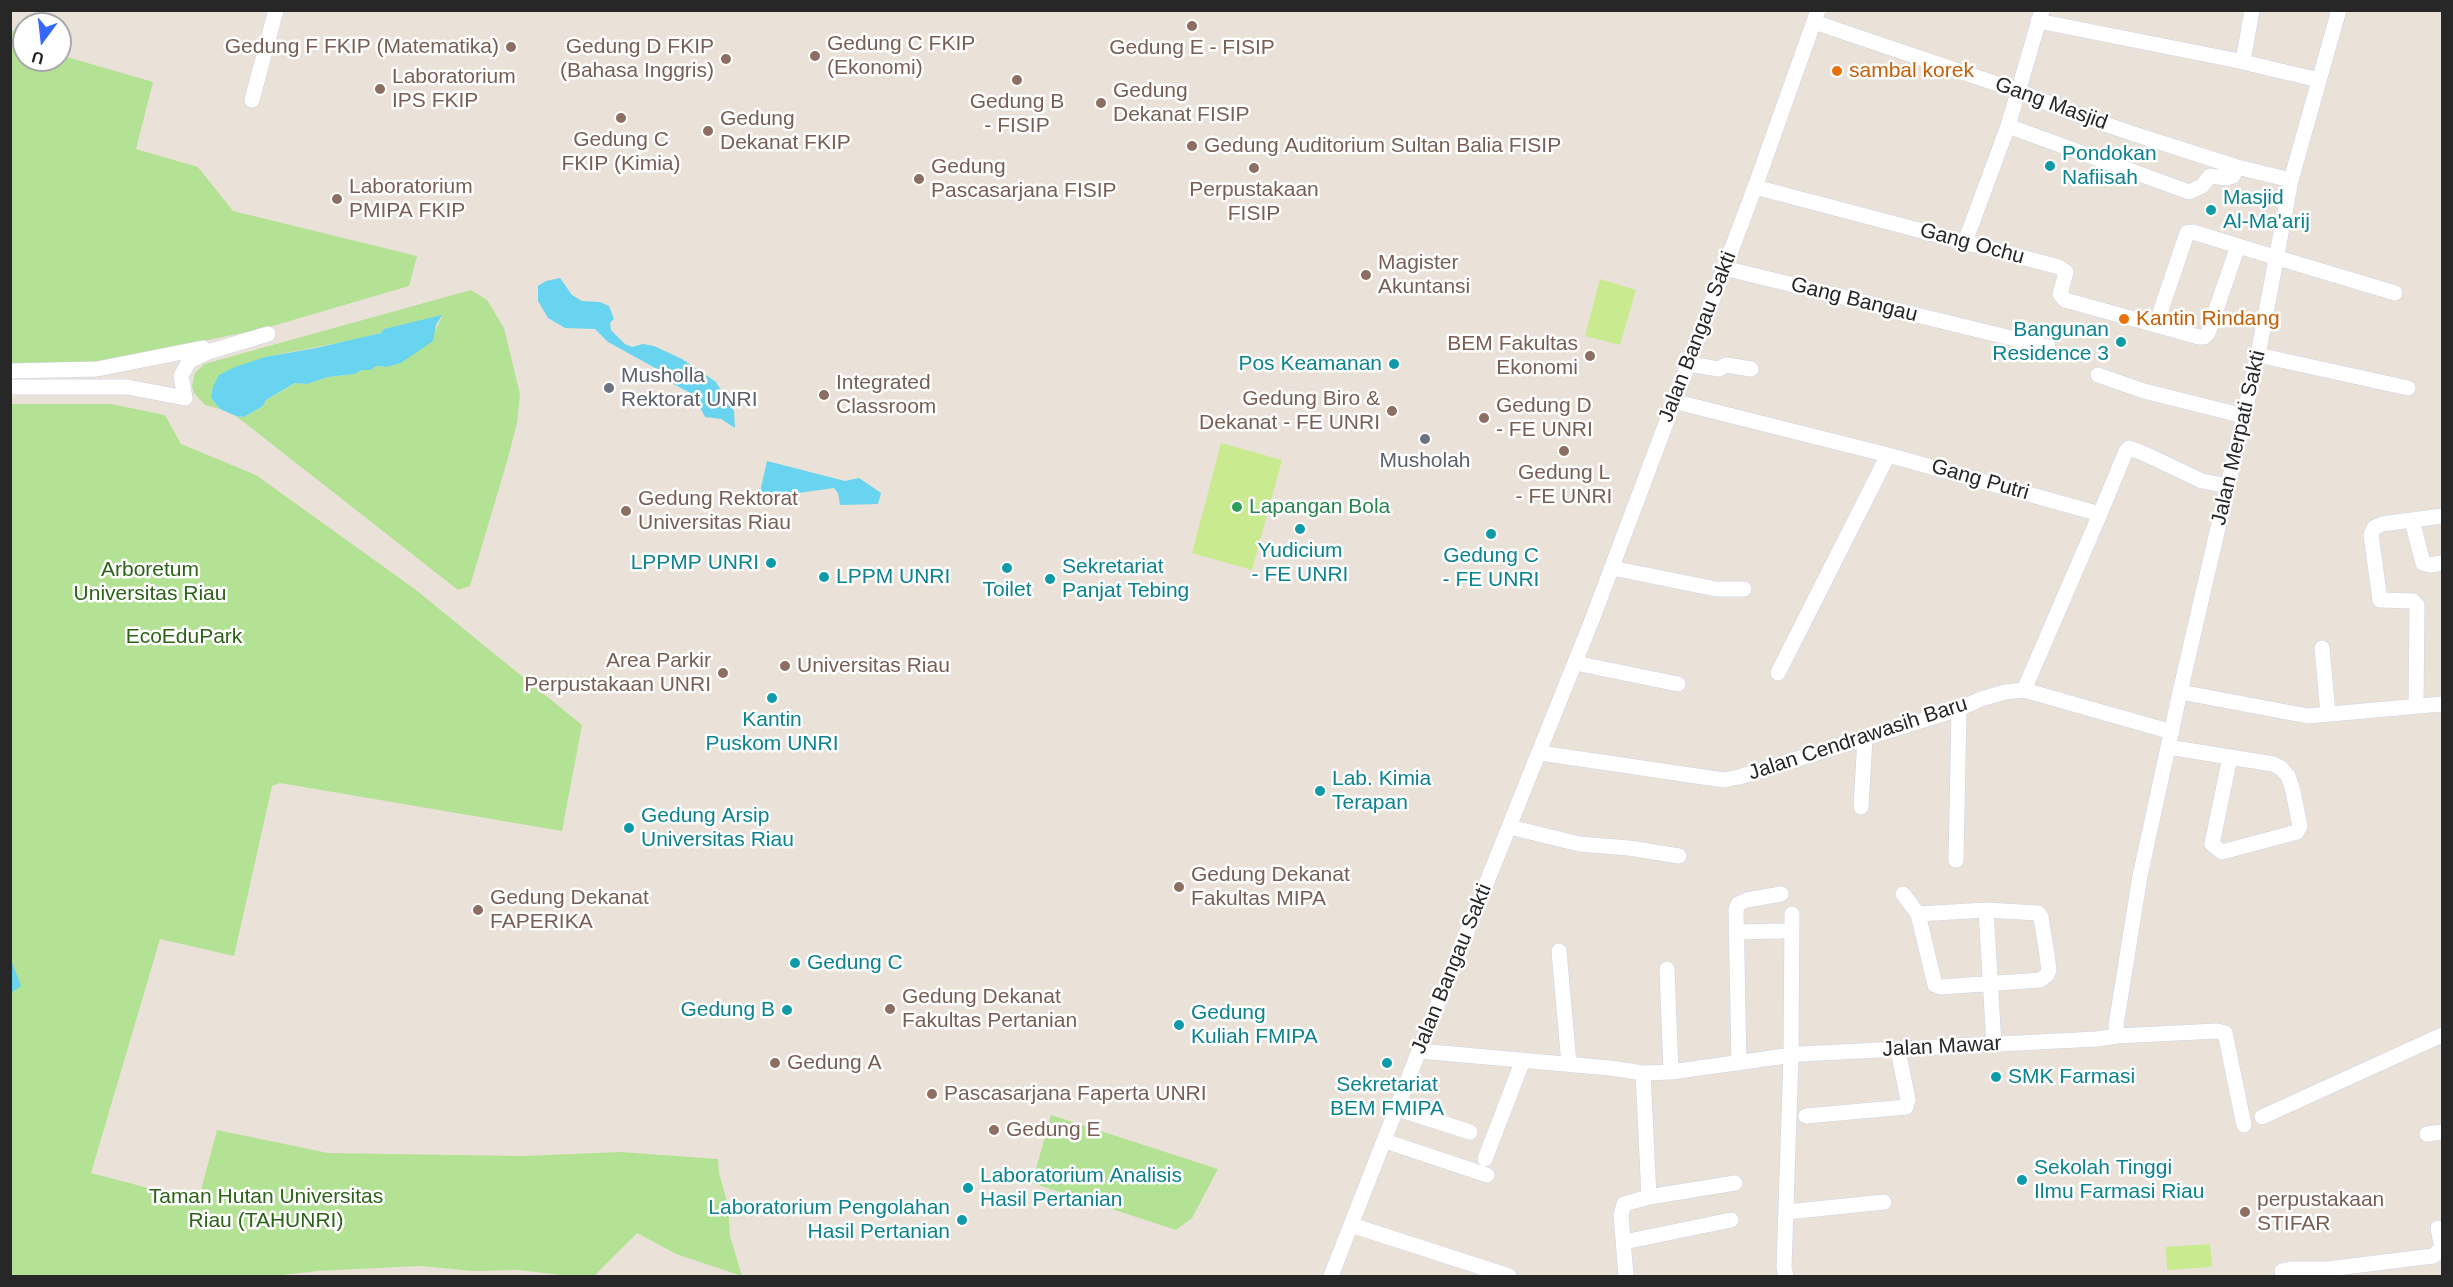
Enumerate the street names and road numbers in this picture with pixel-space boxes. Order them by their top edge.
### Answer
street label: Gang Masjid [1991,72,2111,136]
street label: Gang Ochu [1917,218,2027,270]
street label: Jalan Bangau Sakti [1654,248,1742,426]
street label: Gang Bangau [1788,272,1920,328]
street label: Jalan Merpati Sakti [2207,348,2271,528]
street label: Gang Putri [1928,454,2032,506]
street label: Jalan Cendrawasih Baru [1745,692,1971,786]
street label: Jalan Bangau Sakti [1406,880,1498,1058]
street label: Jalan Mawar [1882,1031,2002,1063]

